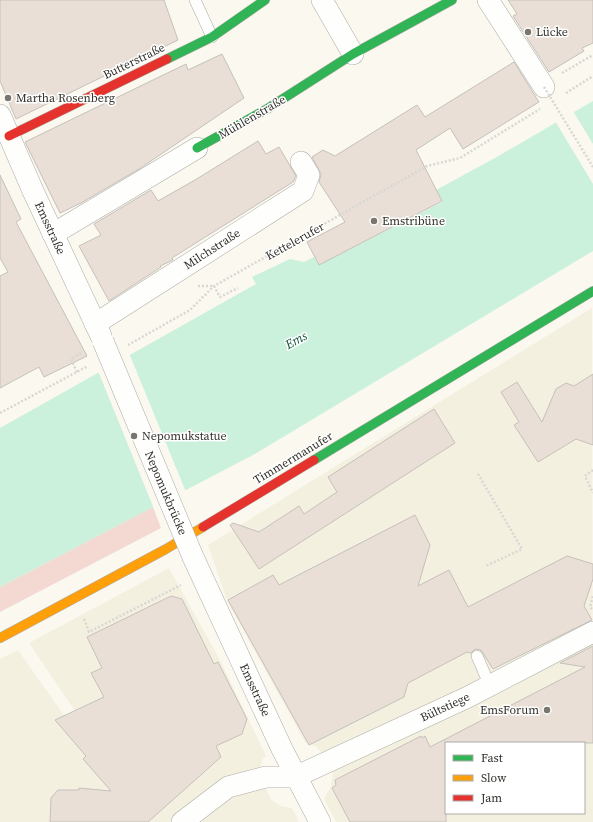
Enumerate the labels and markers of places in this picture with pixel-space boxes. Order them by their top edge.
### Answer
place label: Lücke [536,24,568,40]
marker: Lücke [523,27,533,37]
place label: Martha Rosenberg [16,90,115,106]
marker: Martha Rosenberg [3,93,13,103]
place label: Emstribüne [382,213,445,229]
marker: Emstribüne [369,216,379,226]
place label: Nepomukstatue [142,428,227,444]
marker: Nepomukstatue [129,431,139,441]
place label: EmsForum [480,702,539,718]
marker: EmsForum [542,705,552,715]

